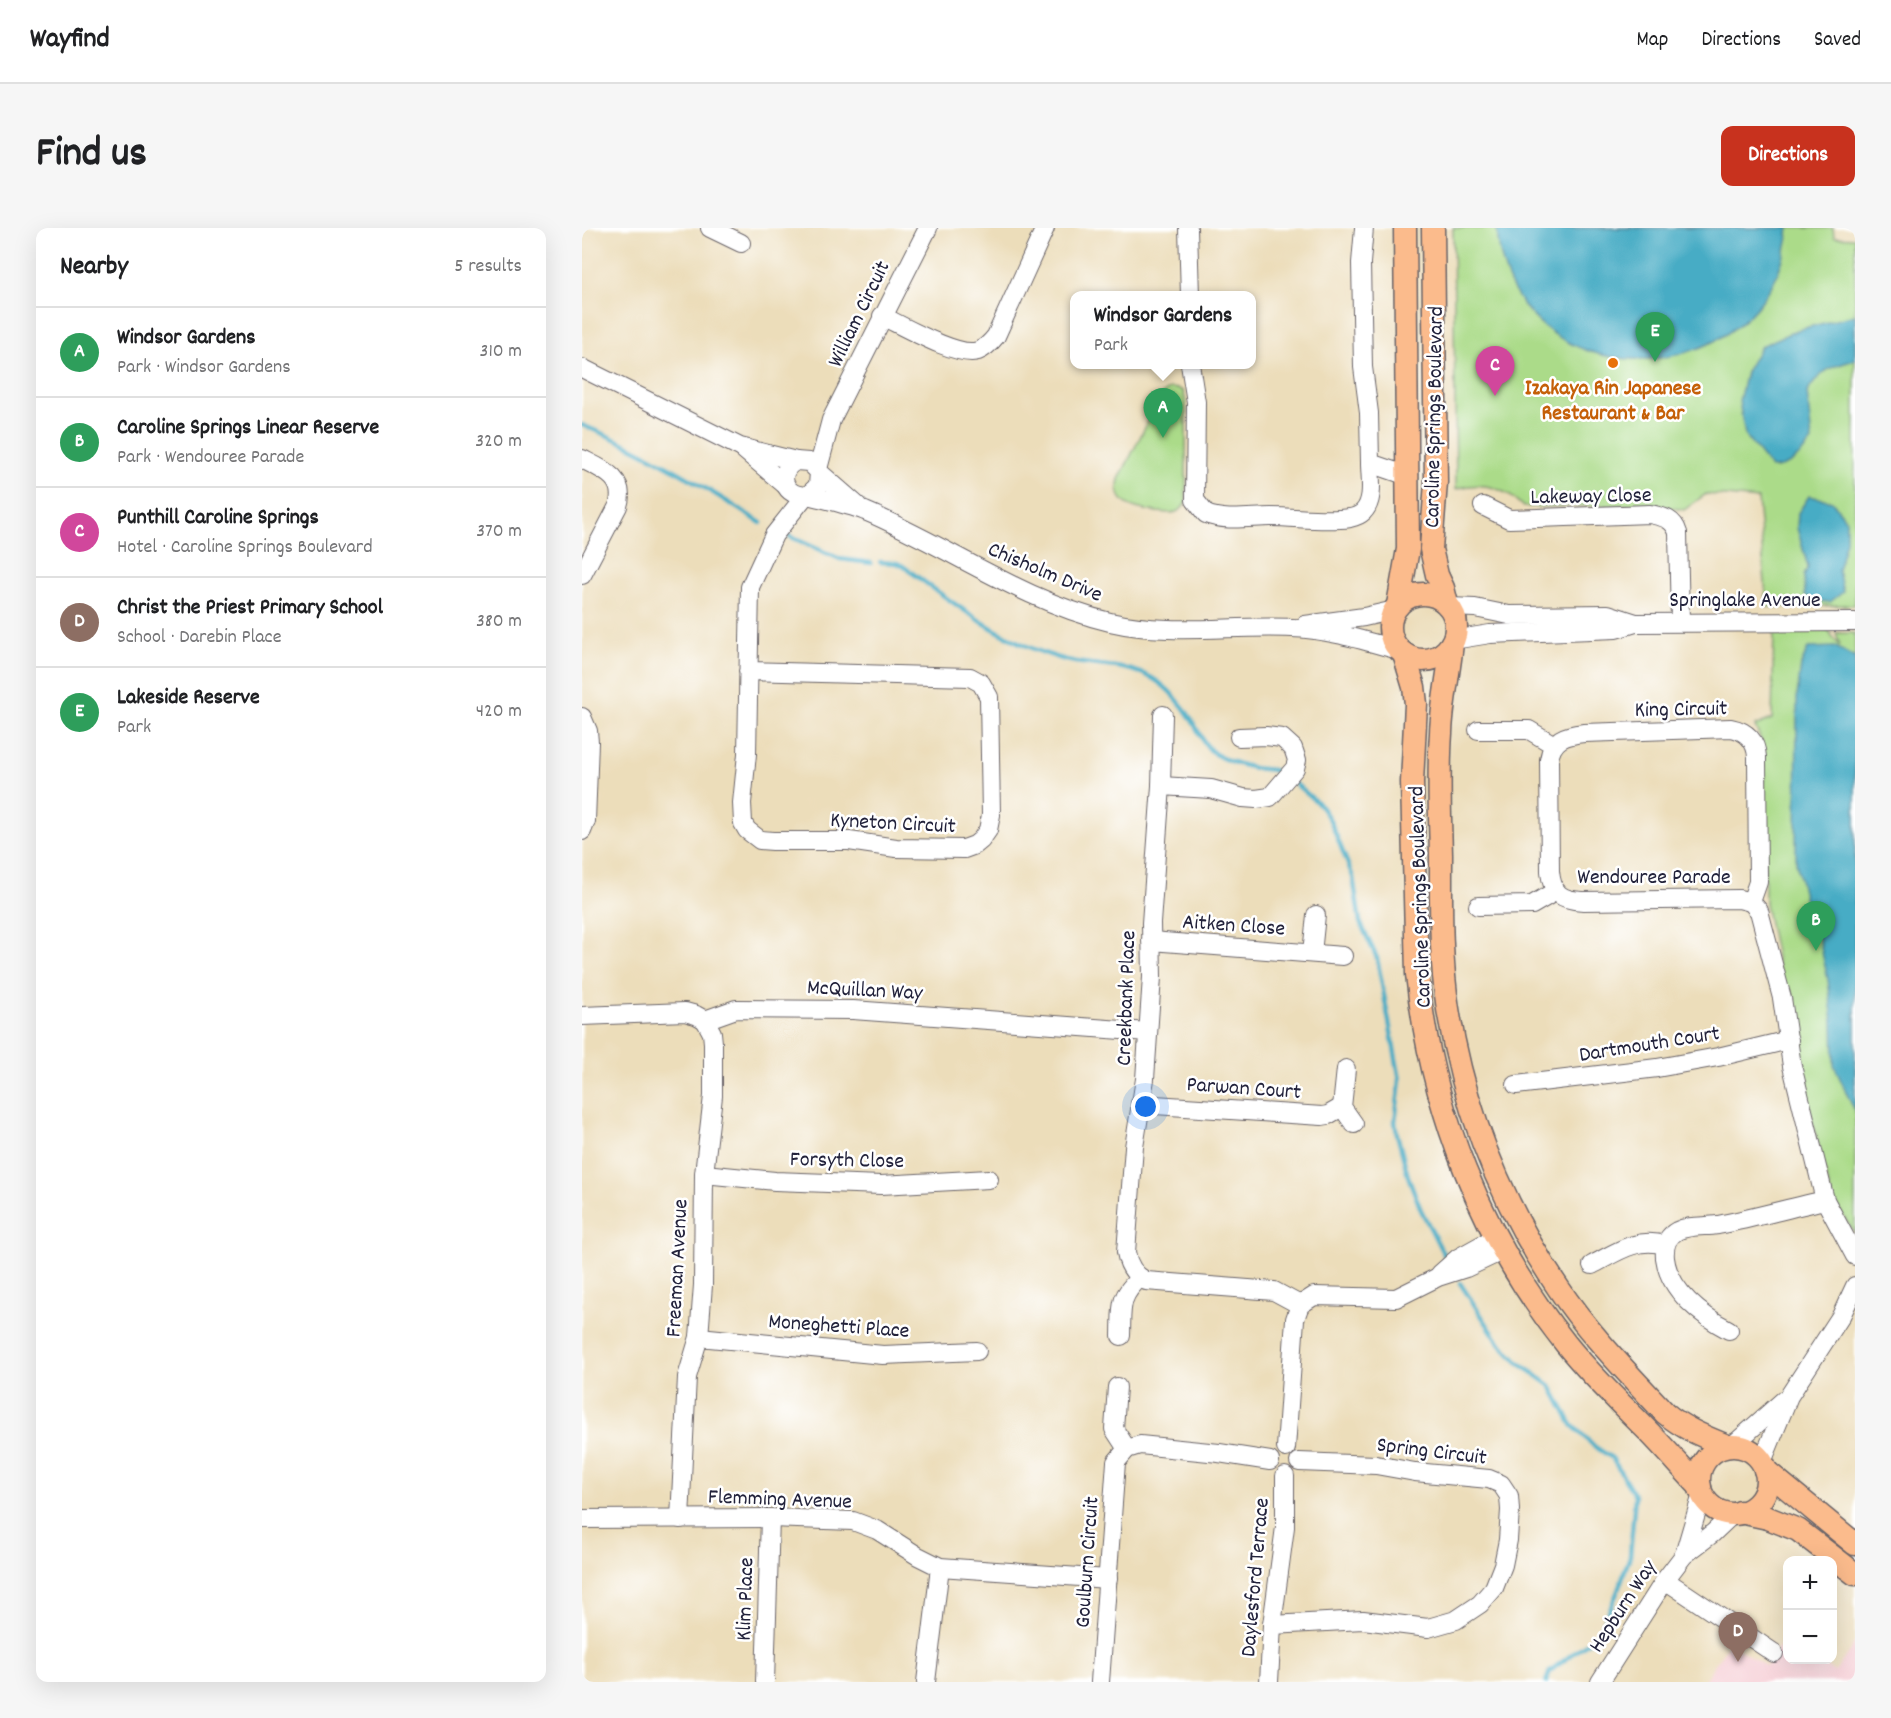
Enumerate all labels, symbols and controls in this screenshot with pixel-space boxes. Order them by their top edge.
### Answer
text: Wayfind [30,21,110,61]
text: Map [1637,26,1668,56]
text: Directions [1701,26,1781,56]
text: Saved [1814,26,1861,56]
text: Find us [36,126,147,186]
button: Directions [1721,126,1855,186]
text: Nearby [60,249,128,286]
text: 5 results [454,253,522,281]
street label: William Circuit [821,256,899,373]
popup [1070,291,1256,369]
text: Windsor Gardens [1094,301,1232,332]
street label: Caroline Springs Boulevard [1418,306,1453,528]
pin: E [1636,312,1674,362]
text: Windsor Gardens [117,323,255,354]
text: Park [1094,332,1128,360]
text: A [74,338,85,366]
text: 310 m [480,338,522,366]
pin: C [1476,346,1514,396]
text: Park · Windsor Gardens [117,354,291,382]
marker: Izakaya Rin Japanese Restaurant & Bar [1606,356,1620,370]
place label: Izakaya Rin Japanese Restaurant & Bar [1525,374,1702,430]
pin: A [1144,388,1182,438]
text: Caroline Springs Linear Reserve [117,413,379,444]
text: B [75,428,84,456]
text: 320 m [475,428,522,456]
text: Park · Wendouree Parade [117,444,304,472]
street label: Lakeway Close [1530,481,1652,514]
text: Punthill Caroline Springs [117,503,319,534]
text: C [75,518,84,546]
text: 370 m [476,518,522,546]
text: Hotel · Caroline Springs Boulevard [117,534,373,562]
street label: Chisholm Drive [982,535,1107,611]
street label: Springlake Avenue [1669,586,1821,617]
text: Christ the Priest Primary School [117,593,383,624]
text: D [74,608,85,636]
text: 380 m [476,608,522,636]
text: School · Darebin Place [117,624,281,652]
text: Lakeside Reserve [117,683,260,714]
street label: King Circuit [1635,694,1728,727]
text: E [75,698,84,726]
text: 420 m [476,698,522,726]
text: Park [117,714,151,742]
street label: Caroline Springs Boulevard [1402,785,1441,1008]
street label: Kyneton Circuit [829,806,956,843]
street label: Wendouree Parade [1577,863,1731,894]
pin: B [1796,902,1836,951]
street label: Aitken Close [1181,907,1286,946]
street label: Creekbank Place [1110,930,1145,1066]
street label: McQuillan Way [806,973,925,1010]
street label: Dartmouth Court [1577,1019,1722,1072]
street label: Parwan Court [1186,1070,1302,1109]
your location [1131,1092,1160,1121]
street label: Forsyth Close [790,1145,904,1178]
street label: Freeman Avenue [659,1198,698,1338]
street label: Moneghetti Place [767,1307,910,1348]
street label: Spring Circuit [1375,1430,1488,1475]
street label: Flemming Avenue [707,1482,852,1519]
street label: Goulburn Circuit [1068,1496,1109,1629]
street label: Daylesford Terrace [1234,1497,1279,1658]
street label: Hepburn Way [1582,1553,1666,1660]
map controls [1783,1556,1837,1664]
button: + [1783,1556,1837,1610]
street label: Klim Place [730,1557,763,1641]
button: − [1783,1610,1837,1664]
pin: D [1718,1612,1758,1662]

